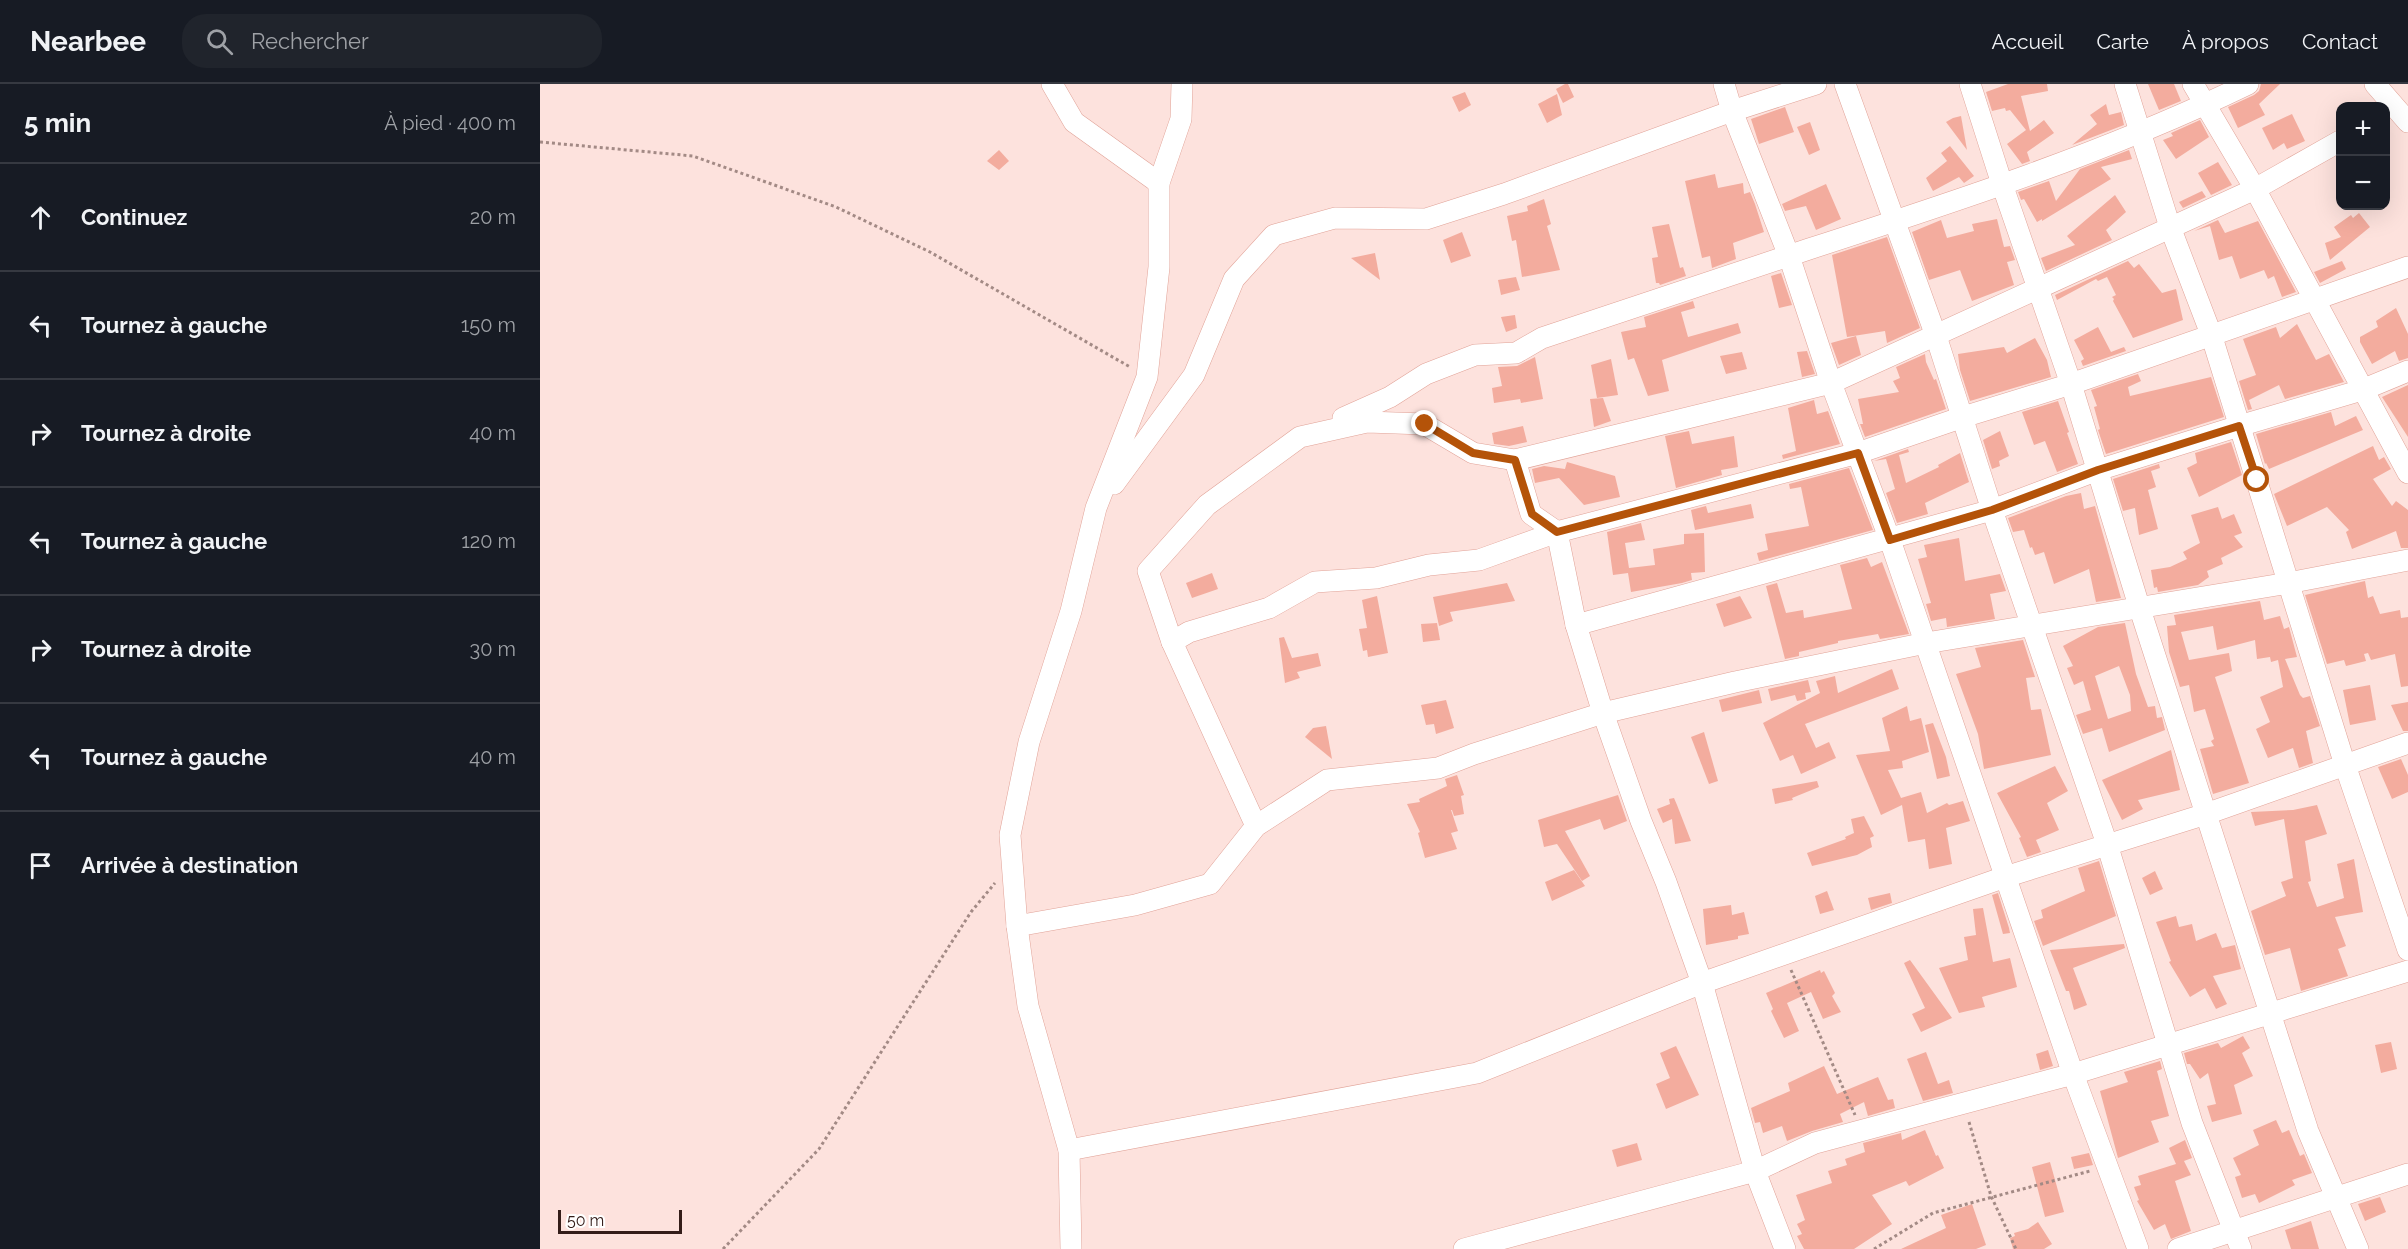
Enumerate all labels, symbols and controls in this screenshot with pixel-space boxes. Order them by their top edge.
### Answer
search box [182,14,602,68]
text: Nearbee [30,25,146,58]
icon: search [203,25,236,58]
text: Rechercher [251,28,369,54]
text: Accueil [1992,29,2064,54]
text: Carte [2097,29,2149,54]
text: À propos [2182,29,2269,54]
text: Contact [2302,29,2378,54]
map controls [2336,102,2390,210]
button: + [2336,102,2390,156]
text: 5 min [24,108,91,138]
text: À pied · 400 m [384,111,516,135]
button: − [2336,156,2390,210]
icon: ahead [24,201,57,234]
text: Continuez [81,204,187,230]
text: 20 m [470,205,516,229]
icon: left [24,309,57,342]
text: Tournez à gauche [81,312,267,338]
text: 150 m [461,313,516,337]
route end [1411,410,1437,436]
icon: right [24,417,57,450]
text: Tournez à droite [81,420,251,446]
text: 40 m [469,421,516,445]
route start [2243,466,2269,492]
icon: left [24,525,57,558]
text: Tournez à gauche [81,528,267,554]
text: 120 m [461,529,516,553]
icon: right [24,633,57,666]
text: Tournez à droite [81,636,251,662]
text: 30 m [470,637,516,661]
icon: left [24,741,57,774]
text: Tournez à gauche [81,744,267,770]
text: 40 m [469,745,516,769]
icon: arrive [24,849,57,882]
text: Arrivée à destination [81,852,298,878]
scale bar [558,1207,682,1234]
text: 50 m [567,1211,604,1230]

